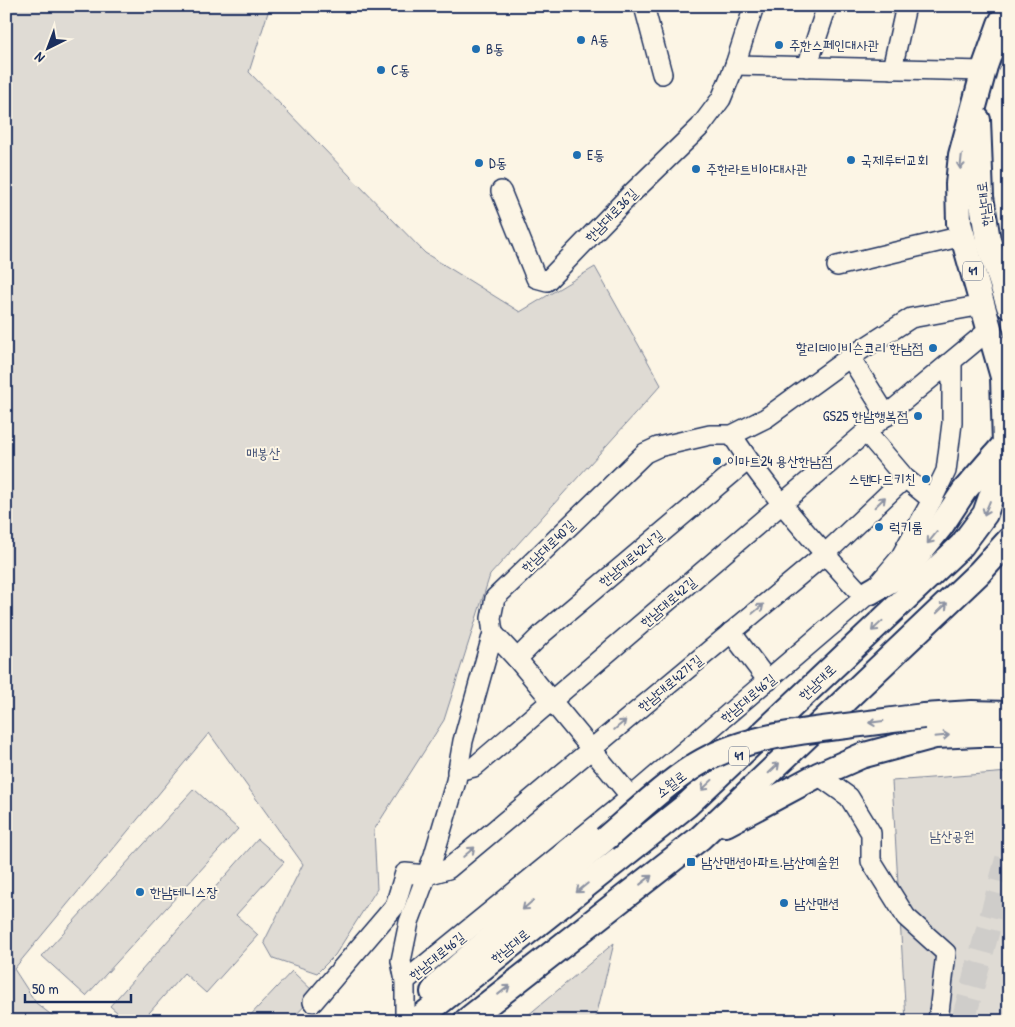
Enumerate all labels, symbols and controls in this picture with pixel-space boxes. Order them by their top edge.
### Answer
north arrow [22,22,72,72]
place label: A동 [591,30,609,49]
marker: A동 [575,34,587,46]
place label: 주한스페인대사관 [789,35,879,54]
place label: B동 [486,39,504,58]
marker: 주한스페인대사관 [773,39,785,51]
marker: B동 [470,43,482,55]
text: N [29,48,48,68]
place label: C동 [391,60,410,79]
marker: C동 [375,64,387,76]
place label: E동 [587,145,604,164]
marker: E동 [571,149,583,161]
place label: 국제루터교회 [861,150,929,169]
place label: D동 [489,153,507,172]
marker: 국제루터교회 [845,154,857,166]
one-way arrow [956,154,966,170]
marker: D동 [473,157,485,169]
place label: 주한라트비아대사관 [706,159,807,178]
marker: 주한라트비아대사관 [690,163,702,175]
street label: 한남대로 [971,181,996,228]
street label: 한남대로36길 [580,183,642,246]
road number: 41 [963,262,983,280]
place label: 할리데이비슨코리 한남점 [796,338,923,357]
marker: 할리데이비슨코리 한남점 [927,342,939,354]
place label: GS25 한남행복점 [823,406,908,425]
marker: GS25 한남행복점 [912,410,924,422]
park label: 매봉산 [246,443,281,462]
place label: 이마트24 용산한남점 [727,451,832,470]
marker: 이마트24 용산한남점 [711,455,723,467]
place label: 스탠다드키친 [848,469,916,488]
marker: 스탠다드키친 [920,473,932,485]
one-way arrow [873,496,886,508]
one-way arrow [982,500,991,515]
street label: 한남대로40길 [517,515,579,576]
place label: 럭키룸 [889,517,923,536]
marker: 럭키룸 [873,521,885,533]
street label: 한남대로42나길 [594,524,668,590]
one-way arrow [926,531,937,544]
street label: 한남대로42길 [636,572,700,631]
one-way arrow [936,602,949,614]
one-way arrow [751,604,764,615]
one-way arrow [870,620,883,632]
street label: 한남대로42가길 [633,649,707,715]
street label: 한남대로 [794,659,840,704]
street label: 한남대로46길 [716,668,780,726]
one-way arrow [868,717,884,727]
one-way arrow [613,720,626,731]
one-way arrow [934,731,950,741]
road number: 41 [729,746,749,766]
one-way arrow [767,762,780,774]
street label: 소월로 [651,766,690,801]
one-way arrow [701,779,714,791]
park label: 남산공원 [929,826,975,845]
one-way arrow [462,846,475,858]
place label: 남산맨션아파트.남산예술원 [701,852,839,871]
marker: 남산맨션아파트.남산예술원 [685,856,697,868]
one-way arrow [639,874,652,885]
place label: 한남테니스장 [150,882,218,901]
one-way arrow [576,883,589,894]
marker: 한남테니스장 [134,886,146,898]
place label: 남산맨션 [794,893,839,912]
marker: 남산맨션 [778,897,790,909]
one-way arrow [522,899,535,911]
street label: 한남대로 [486,924,533,967]
street label: 한남대로46길 [405,927,469,984]
scale bar [25,972,131,1004]
text: 50 m [32,978,59,999]
one-way arrow [497,985,510,996]

